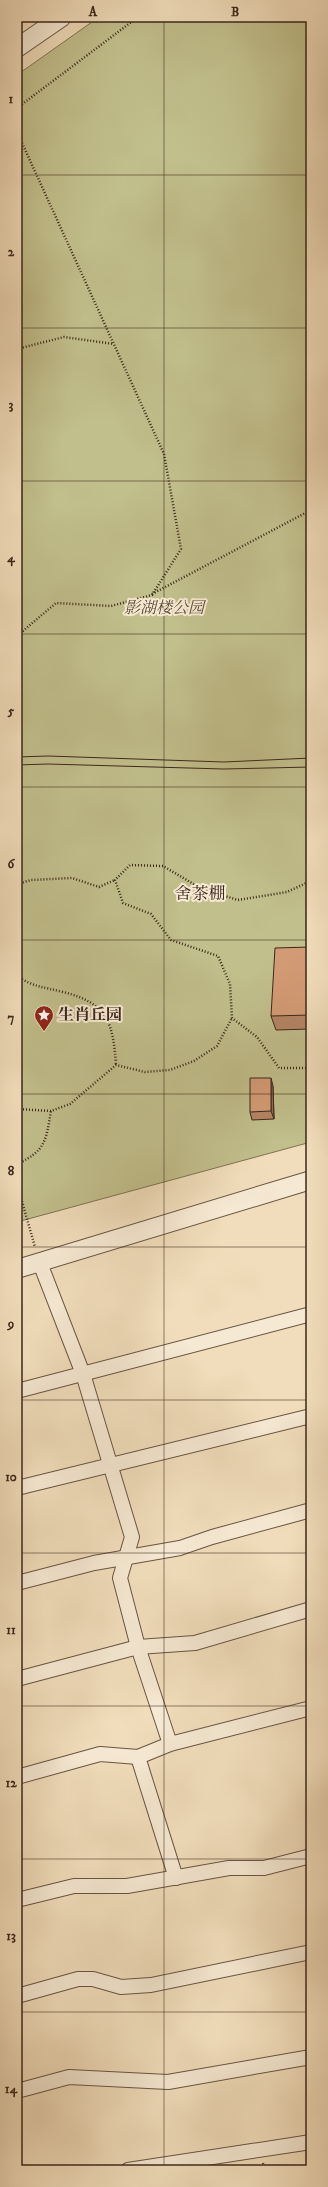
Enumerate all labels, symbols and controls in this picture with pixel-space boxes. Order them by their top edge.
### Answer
text: A [88,4,98,20]
text: B [231,4,239,20]
text: 1 [9,91,14,107]
text: 2 [8,244,15,260]
text: 3 [9,397,14,413]
text: 4 [6,550,15,567]
park label: 影湖楼公园 [124,598,207,618]
text: 5 [7,703,15,719]
text: 6 [8,856,16,872]
district label: 舍茶棚 [175,883,226,905]
place icon: 生肖丘园 [33,1004,55,1032]
place label: 生肖丘园 [58,1005,122,1025]
text: 7 [8,1010,15,1026]
text: 8 [8,1163,15,1179]
text: 9 [7,1316,14,1332]
text: 10 [5,1469,17,1485]
text: 11 [6,1622,16,1638]
text: 12 [5,1775,17,1791]
text: 13 [6,1928,16,1944]
text: 14 [5,2081,18,2098]

